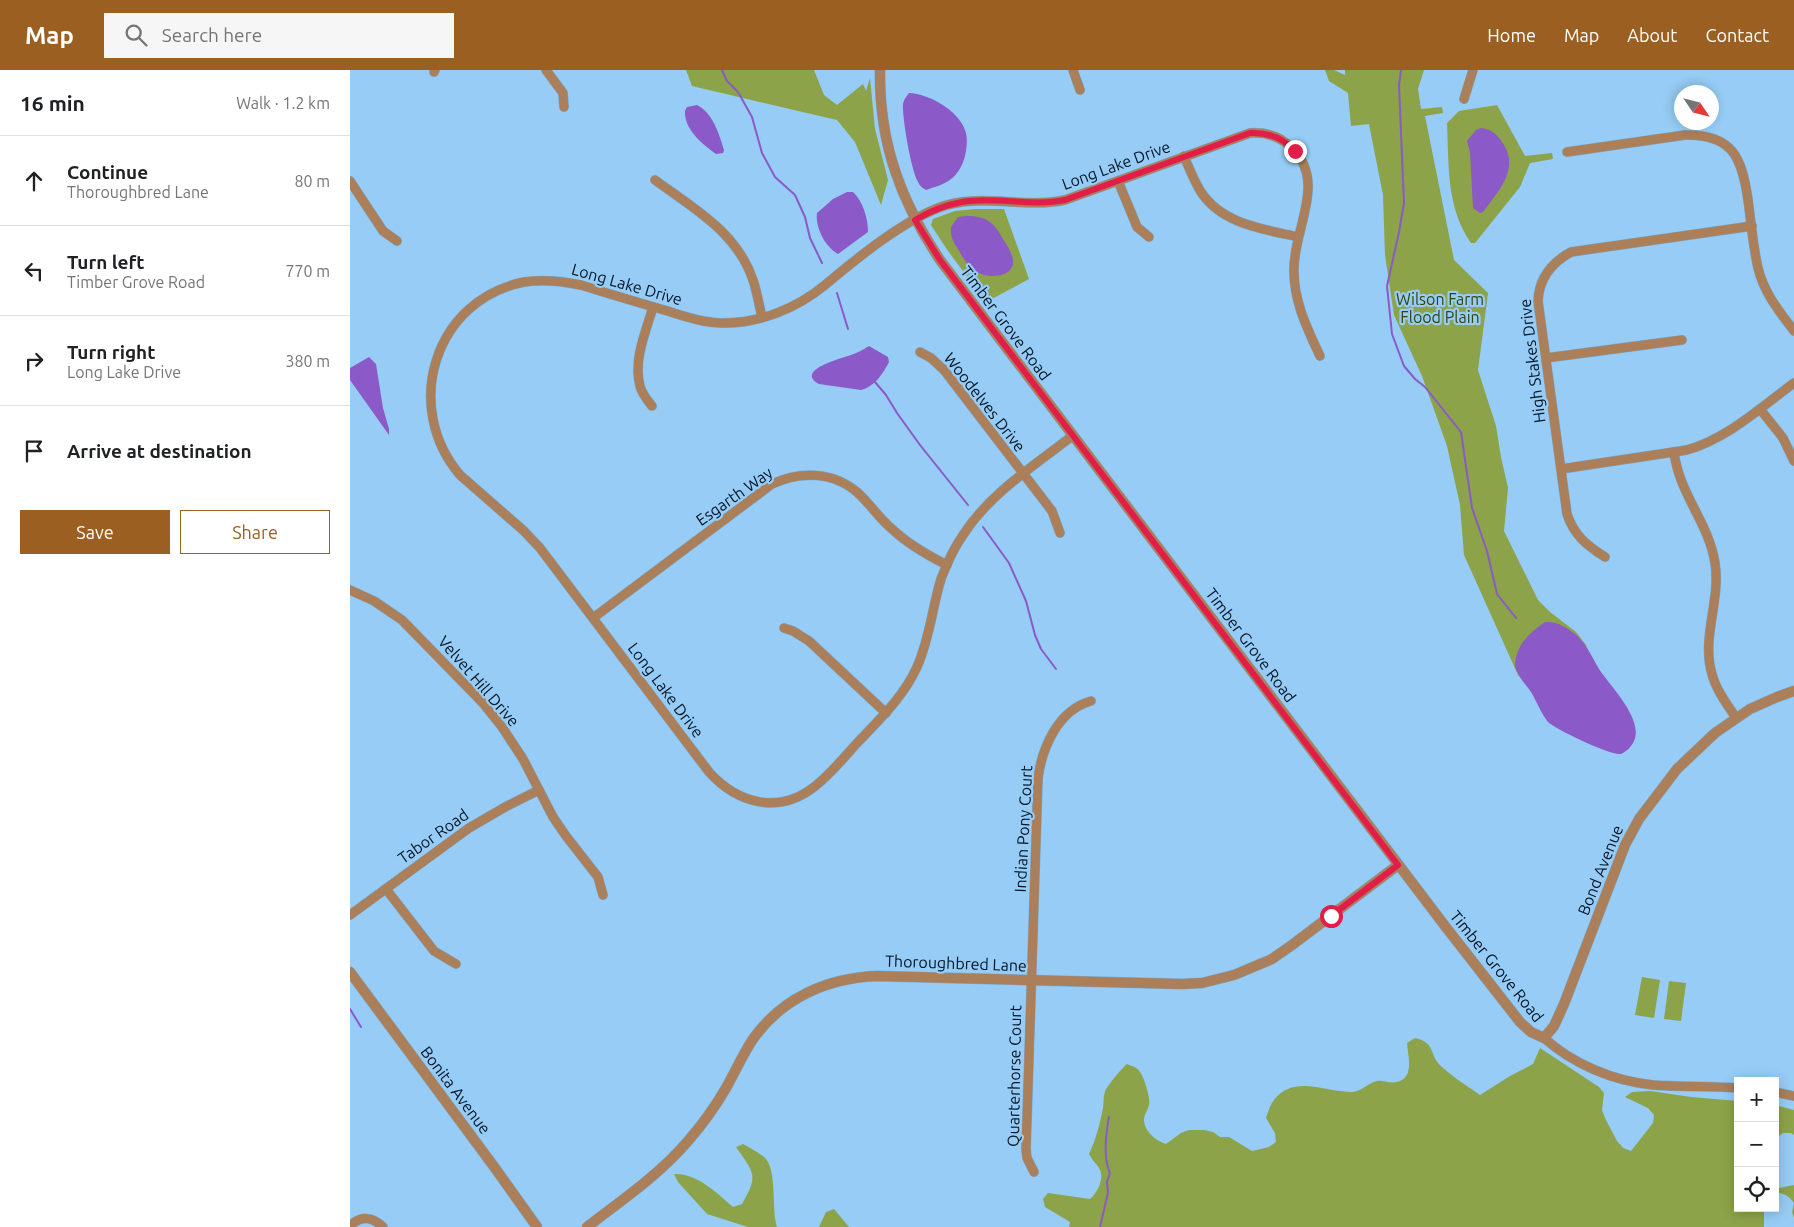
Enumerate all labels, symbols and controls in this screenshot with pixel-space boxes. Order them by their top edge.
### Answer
search box [104,13,454,58]
icon: search [122,21,150,49]
text: Map [25,22,74,49]
text: Search here [162,24,262,46]
text: Home [1487,25,1536,45]
text: Map [1564,25,1599,45]
text: About [1627,25,1677,45]
text: Contact [1705,25,1769,45]
north arrow [1674,85,1719,130]
text: 16 min [20,91,85,115]
text: Walk · 1.2 km [236,94,330,112]
street label: Long Lake Drive [1059,137,1173,193]
route end [1284,140,1307,163]
text: Continue [67,161,148,183]
icon: ahead [20,167,48,195]
text: 80 m [294,172,330,190]
text: Thoroughbred Lane [67,183,209,201]
text: Turn left [67,251,145,273]
icon: left [20,257,48,285]
street label: Long Lake Drive [570,260,684,308]
text: 770 m [285,262,330,280]
street label: Timber Grove Road [957,262,1055,384]
text: Timber Grove Road [67,273,205,291]
park label: Wilson Farm Flood Plain [1396,290,1484,326]
street label: High Stakes Drive [1515,298,1549,424]
text: Turn right [67,341,155,363]
icon: right [20,347,48,375]
street label: Woodelves Drive [941,349,1029,455]
text: 380 m [285,352,330,370]
text: Long Lake Drive [67,363,181,381]
icon: arrive [20,437,48,465]
text: Arrive at destination [67,440,252,462]
street label: Esgarth Way [692,463,776,529]
button: Save [20,510,170,554]
button: Share [180,510,330,554]
street label: Timber Grove Road [1202,584,1300,706]
street label: Velvet Hill Drive [435,632,523,730]
street label: Long Lake Drive [624,639,708,741]
street label: Indian Pony Court [1011,764,1035,893]
street label: Tabor Road [394,805,472,867]
street label: Bond Avenue [1574,822,1626,918]
route start [1320,905,1343,928]
street label: Timber Grove Road [1447,907,1547,1025]
street label: Thoroughbred Lane [885,952,1027,974]
street label: Quarterhorse Court [1004,1004,1024,1147]
street label: Bonita Avenue [417,1043,495,1137]
map controls [1734,1077,1779,1212]
button: + [1734,1077,1779,1122]
button: − [1734,1122,1779,1167]
button: locate [1734,1167,1779,1212]

